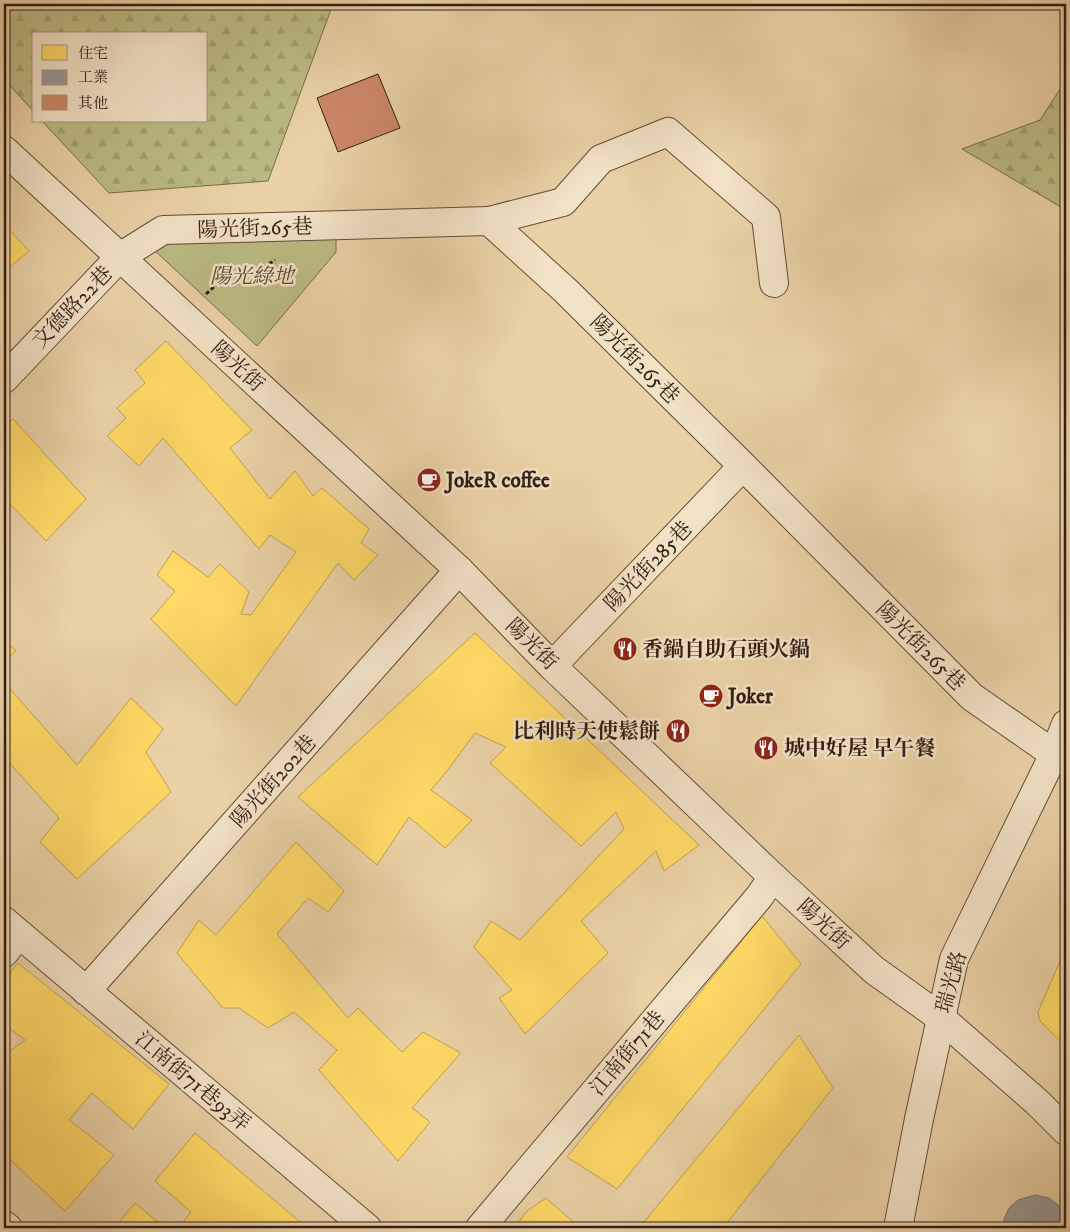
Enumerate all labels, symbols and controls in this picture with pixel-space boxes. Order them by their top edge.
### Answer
legend [32,32,208,122]
text: 住宅 [78,44,108,63]
text: 工業 [78,68,108,87]
text: 其他 [78,94,108,113]
street label: 陽光街265巷 [197,214,313,244]
street label: 文德路22巷 [27,261,118,354]
park label: 陽光綠地 [210,264,296,290]
street label: 陽光街265巷 [584,310,684,410]
street label: 陽光街 [205,336,269,398]
cafe icon: JokeR coffee [416,467,442,493]
place label: JokeR coffee [444,468,550,494]
street label: 陽光街285巷 [599,516,698,617]
street label: 陽光街265巷 [870,597,970,697]
street label: 陽光街 [500,613,563,676]
restaurant icon: 香鍋自助石頭火鍋 [612,636,638,662]
place label: 香鍋自助石頭火鍋 [642,637,810,663]
cafe icon: Joker [698,683,724,709]
place label: Joker [726,684,774,710]
restaurant icon: 比利時天使鬆餅 [665,718,691,744]
place label: 比利時天使鬆餅 [513,719,660,745]
street label: 陽光街202巷 [225,730,322,833]
restaurant icon: 城中好屋 早午餐 [753,735,779,761]
place label: 城中好屋 早午餐 [784,736,936,762]
street label: 陽光街 [791,894,855,956]
street label: 瑞光路 [931,948,973,1016]
street label: 江南街71巷 [585,1006,671,1101]
street label: 江南街71巷93弄 [130,1026,255,1137]

